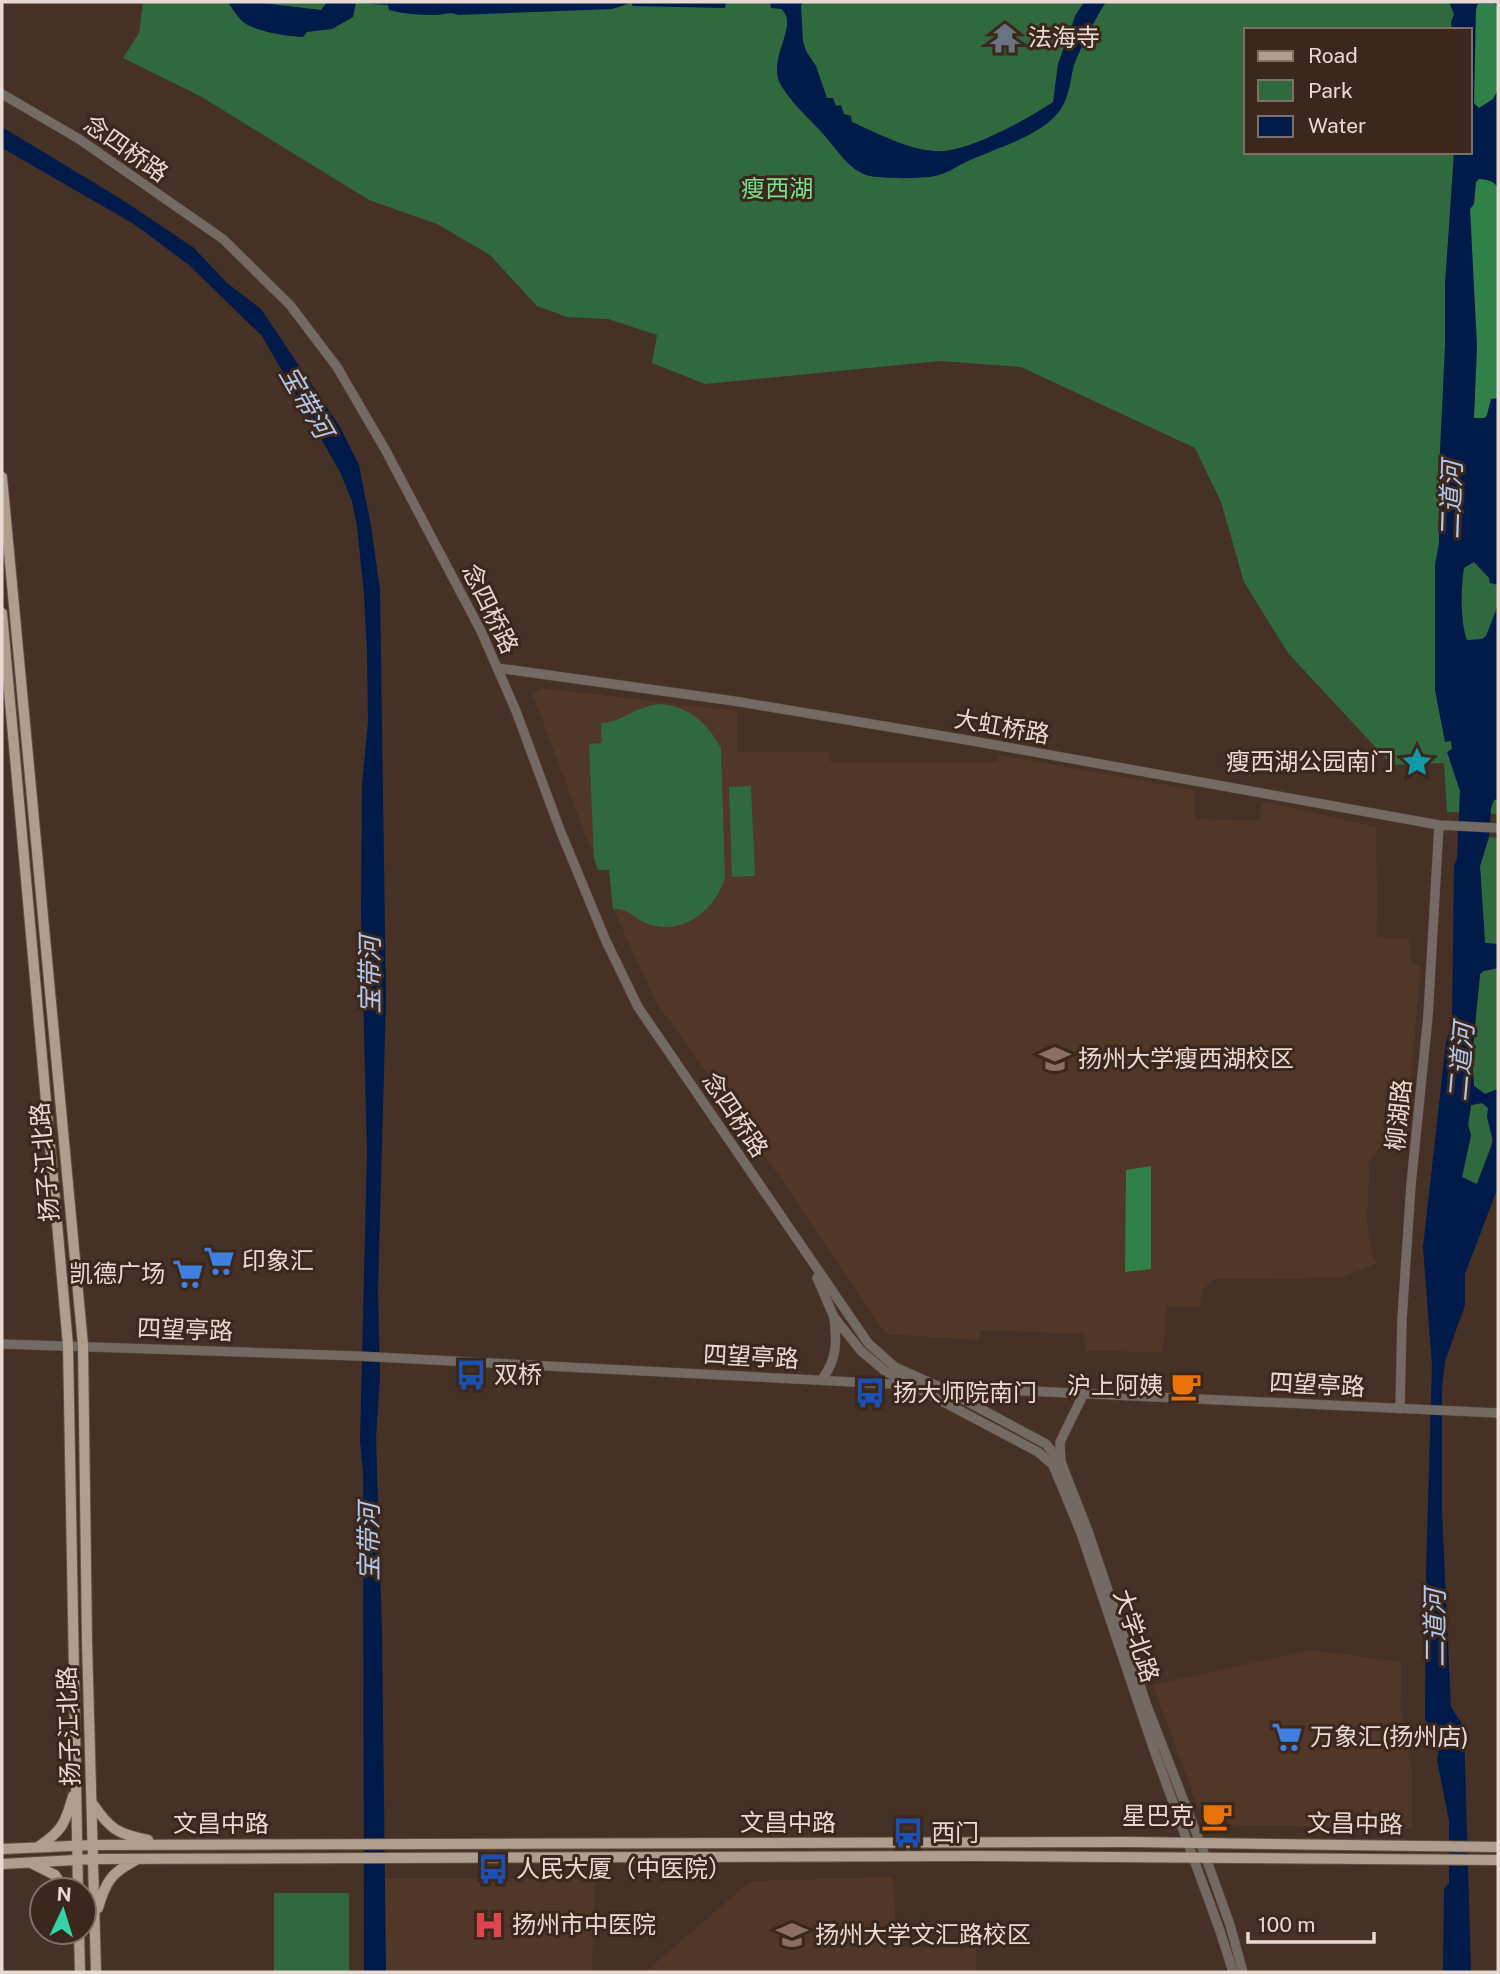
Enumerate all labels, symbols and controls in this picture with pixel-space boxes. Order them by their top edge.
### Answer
temple icon: 法海寺 [988,21,1022,55]
place label: 法海寺 [1028,23,1100,51]
legend [1244,28,1472,154]
text: Road [1308,43,1358,68]
text: Park [1308,78,1353,103]
street label: 念四桥路 [79,109,174,187]
text: Water [1308,113,1366,138]
park label: 瘦西湖 [741,174,813,202]
water label: 宝带河 [274,360,342,448]
water label: 二道河 [1434,455,1468,540]
street label: 念四桥路 [457,559,525,658]
street label: 大虹桥路 [952,704,1052,748]
place icon: 瘦西湖公园南门 [1400,745,1434,779]
place label: 瘦西湖公园南门 [1226,747,1394,775]
water label: 宝带河 [354,931,385,1014]
water label: 二道河 [1442,1017,1480,1102]
school or university icon: 扬州大学瘦西湖校区 [1038,1042,1072,1076]
place label: 扬州大学瘦西湖校区 [1078,1044,1294,1072]
street label: 念四桥路 [697,1067,774,1162]
street label: 柳湖路 [1380,1078,1416,1152]
street label: 扬子江北路 [25,1101,63,1223]
supermarket icon: 印象汇 [202,1244,236,1278]
place label: 印象汇 [242,1246,314,1274]
supermarket icon: 凯德广场 [171,1257,205,1291]
place label: 凯德广场 [69,1259,165,1287]
street label: 四望亭路 [137,1313,233,1345]
street label: 四望亭路 [702,1340,800,1372]
bus stop icon: 双桥 [454,1358,488,1392]
place label: 双桥 [494,1360,542,1388]
street label: 四望亭路 [1268,1368,1366,1400]
cafe icon: 沪上阿姨 [1169,1369,1203,1403]
place label: 沪上阿姨 [1067,1371,1163,1399]
bus stop icon: 扬大师院南门 [853,1376,887,1410]
place label: 扬大师院南门 [893,1378,1037,1406]
water label: 宝带河 [353,1498,384,1581]
water label: 二道河 [1419,1584,1450,1667]
street label: 大学北路 [1109,1586,1165,1686]
street label: 扬子江北路 [52,1666,84,1786]
supermarket icon: 万象汇(扬州店) [1270,1720,1304,1754]
place label: 万象汇(扬州店) [1310,1722,1469,1750]
cafe icon: 星巴克 [1200,1799,1234,1833]
place label: 星巴克 [1122,1801,1194,1829]
street label: 文昌中路 [740,1808,836,1836]
street label: 文昌中路 [1307,1808,1403,1838]
street label: 文昌中路 [173,1809,269,1837]
bus stop icon: 西门 [891,1816,925,1850]
place label: 西门 [931,1818,979,1846]
bus stop icon: 人民大厦（中医院） [476,1852,510,1886]
place label: 人民大厦（中医院） [516,1854,732,1882]
north arrow [28,1876,98,1946]
text: N [56,1883,72,1906]
scale bar [1248,1900,1374,1944]
hospital icon: 扬州市中医院 [472,1908,506,1942]
place label: 扬州市中医院 [512,1910,656,1938]
text: 100 m [1258,1912,1315,1937]
school or university icon: 扬州大学文汇路校区 [775,1918,809,1952]
place label: 扬州大学文汇路校区 [815,1920,1031,1948]

